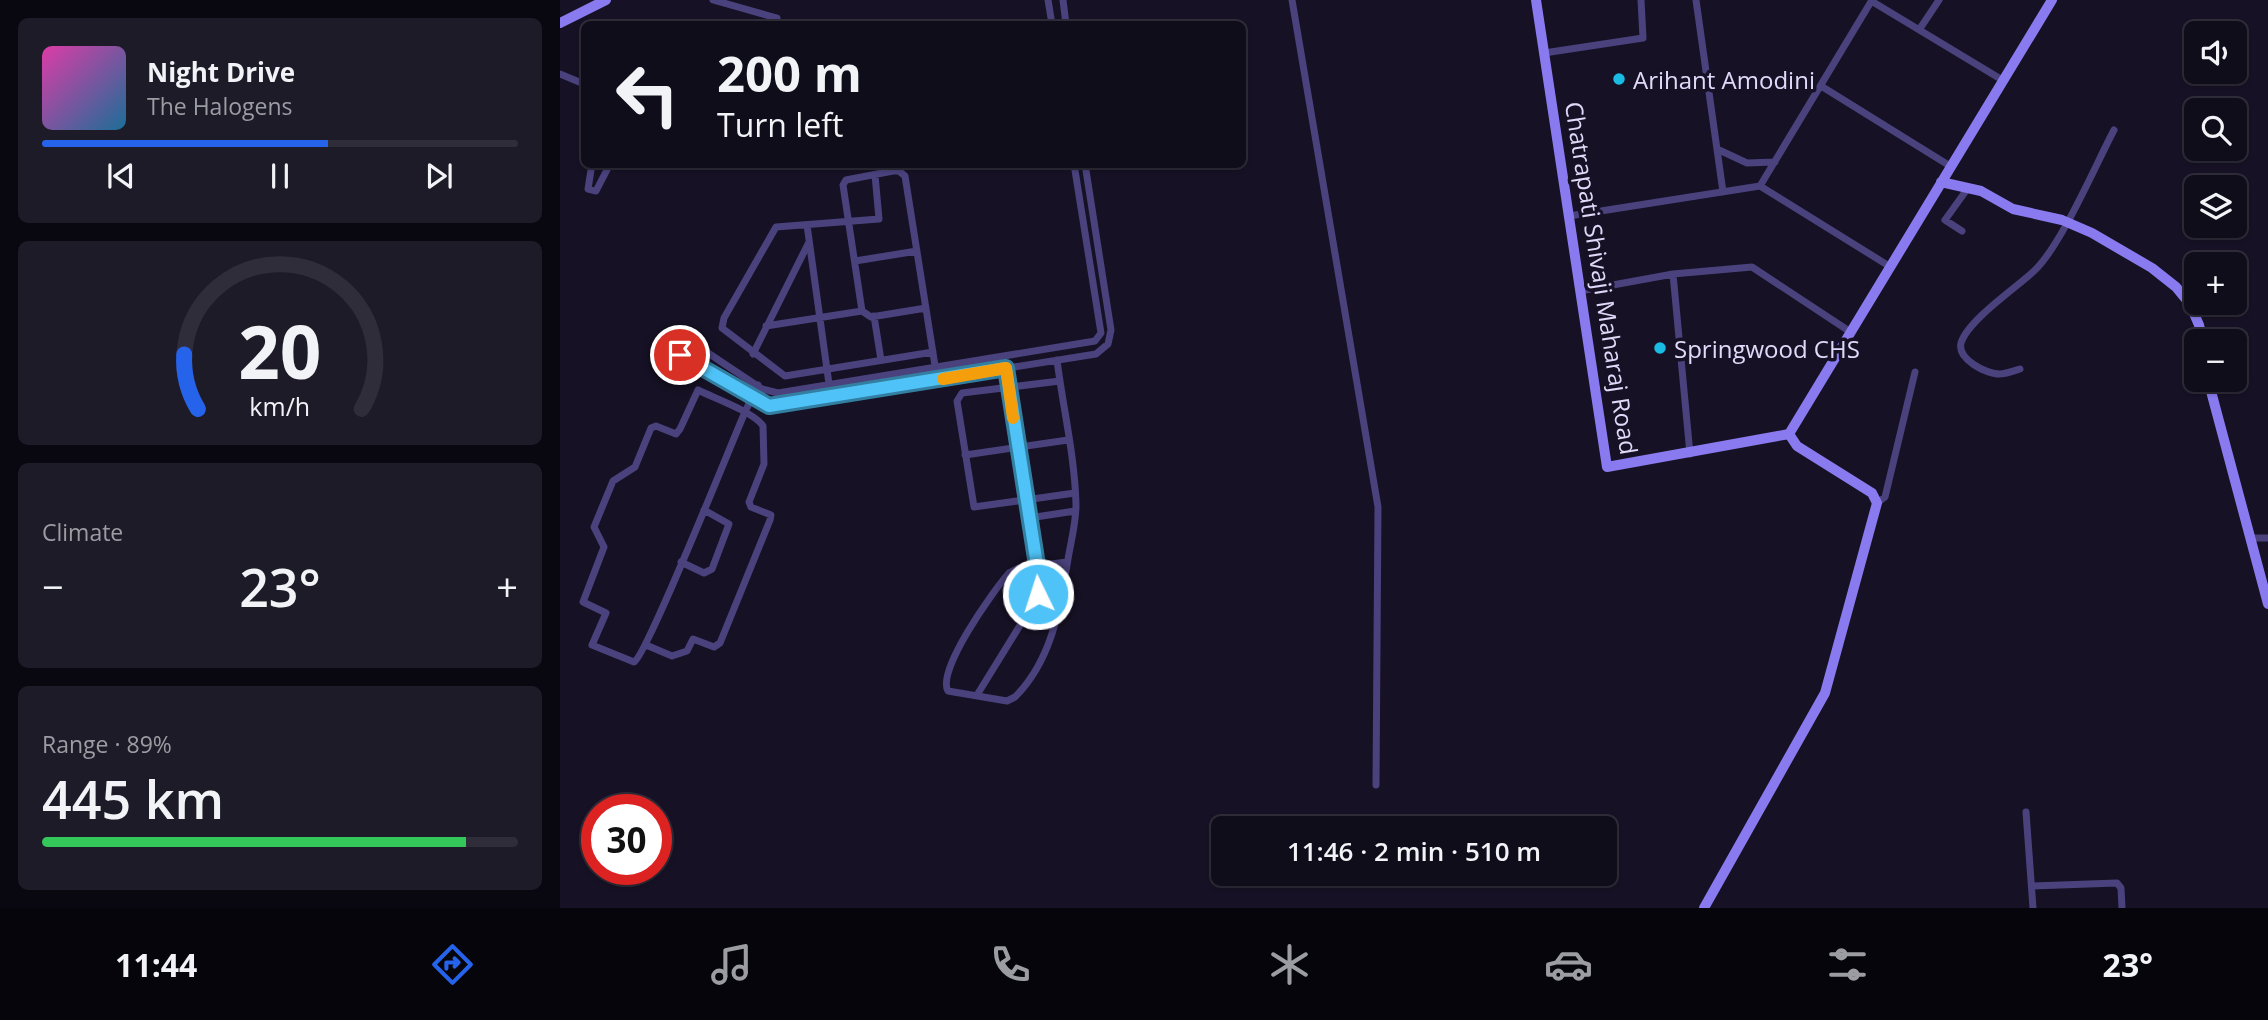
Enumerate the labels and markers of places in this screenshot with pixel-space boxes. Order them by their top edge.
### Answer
place label: Arihant Amodini [1633,63,1815,96]
marker: Arihant Amodini [1611,71,1627,87]
pin [650,325,710,385]
place label: Springwood CHS [1674,332,1860,365]
marker: Springwood CHS [1652,340,1668,356]

